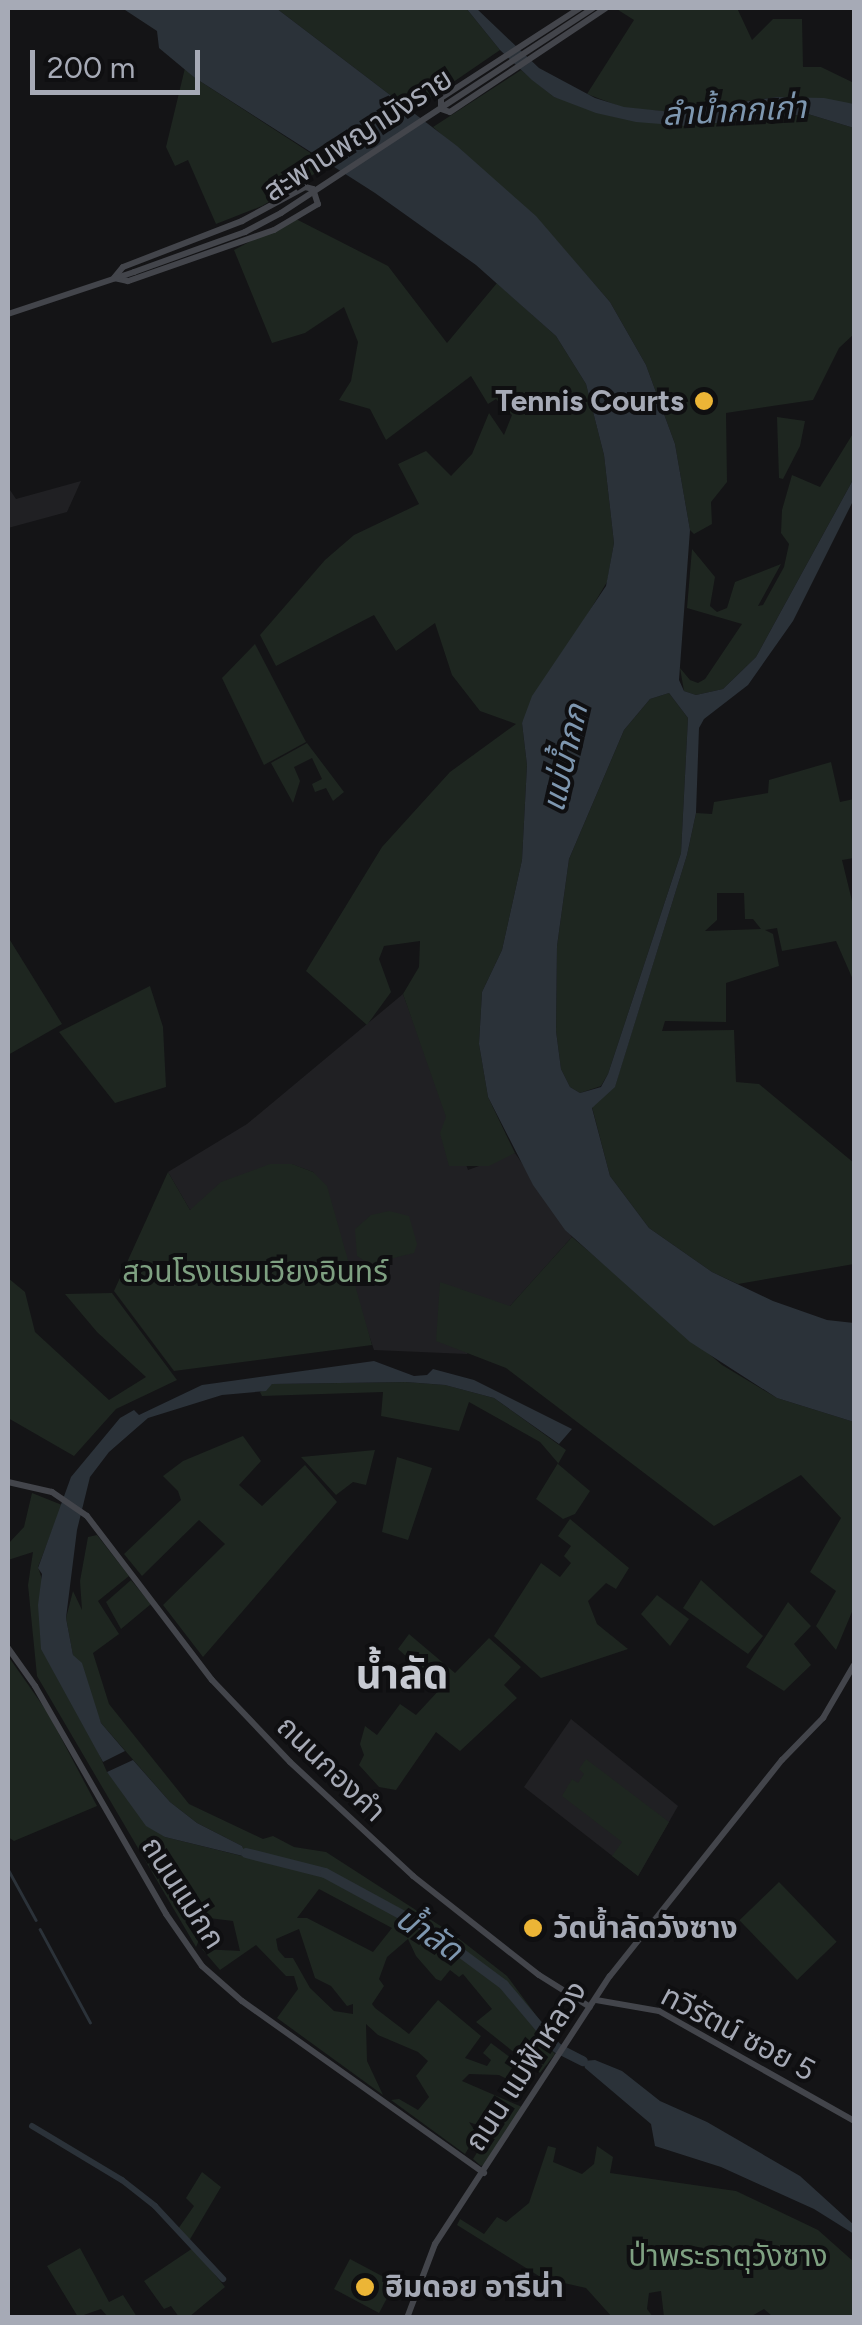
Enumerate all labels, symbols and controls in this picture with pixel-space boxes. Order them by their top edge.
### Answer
scale bar [35,30,205,92]
text: 200 m [47,49,135,86]
street label: สะพานพญามังราย [257,60,459,210]
water label: ลำน้ำกกเก่า [661,88,807,134]
place label: Tennis Courts [495,383,684,419]
marker: Tennis Courts [693,390,715,412]
water label: แม่น้ำกก [534,701,596,815]
park label: สวนโรงแรมเวียงอินทร์ [122,1254,388,1290]
district label: น้ำลัด [356,1650,448,1698]
street label: ถนนกองคำ [269,1709,393,1829]
street label: ถนนแม่กก [134,1830,232,1956]
water label: น้ำลัด [389,1899,469,1969]
place label: วัดน้ำลัดวังซาง [553,1910,738,1946]
marker: วัดน้ำลัดวังซาง [522,1917,544,1939]
street label: ถนน แม่ฟ้าหลวง [458,1974,594,2158]
street label: ทวีรัตน์ ซอย 5 [655,1977,821,2089]
park label: ป่าพระธาตุวังซาง [628,2238,828,2274]
place label: ฮิมดอย อารีน่า [385,2269,564,2305]
marker: ฮิมดอย อารีน่า [354,2276,376,2298]

